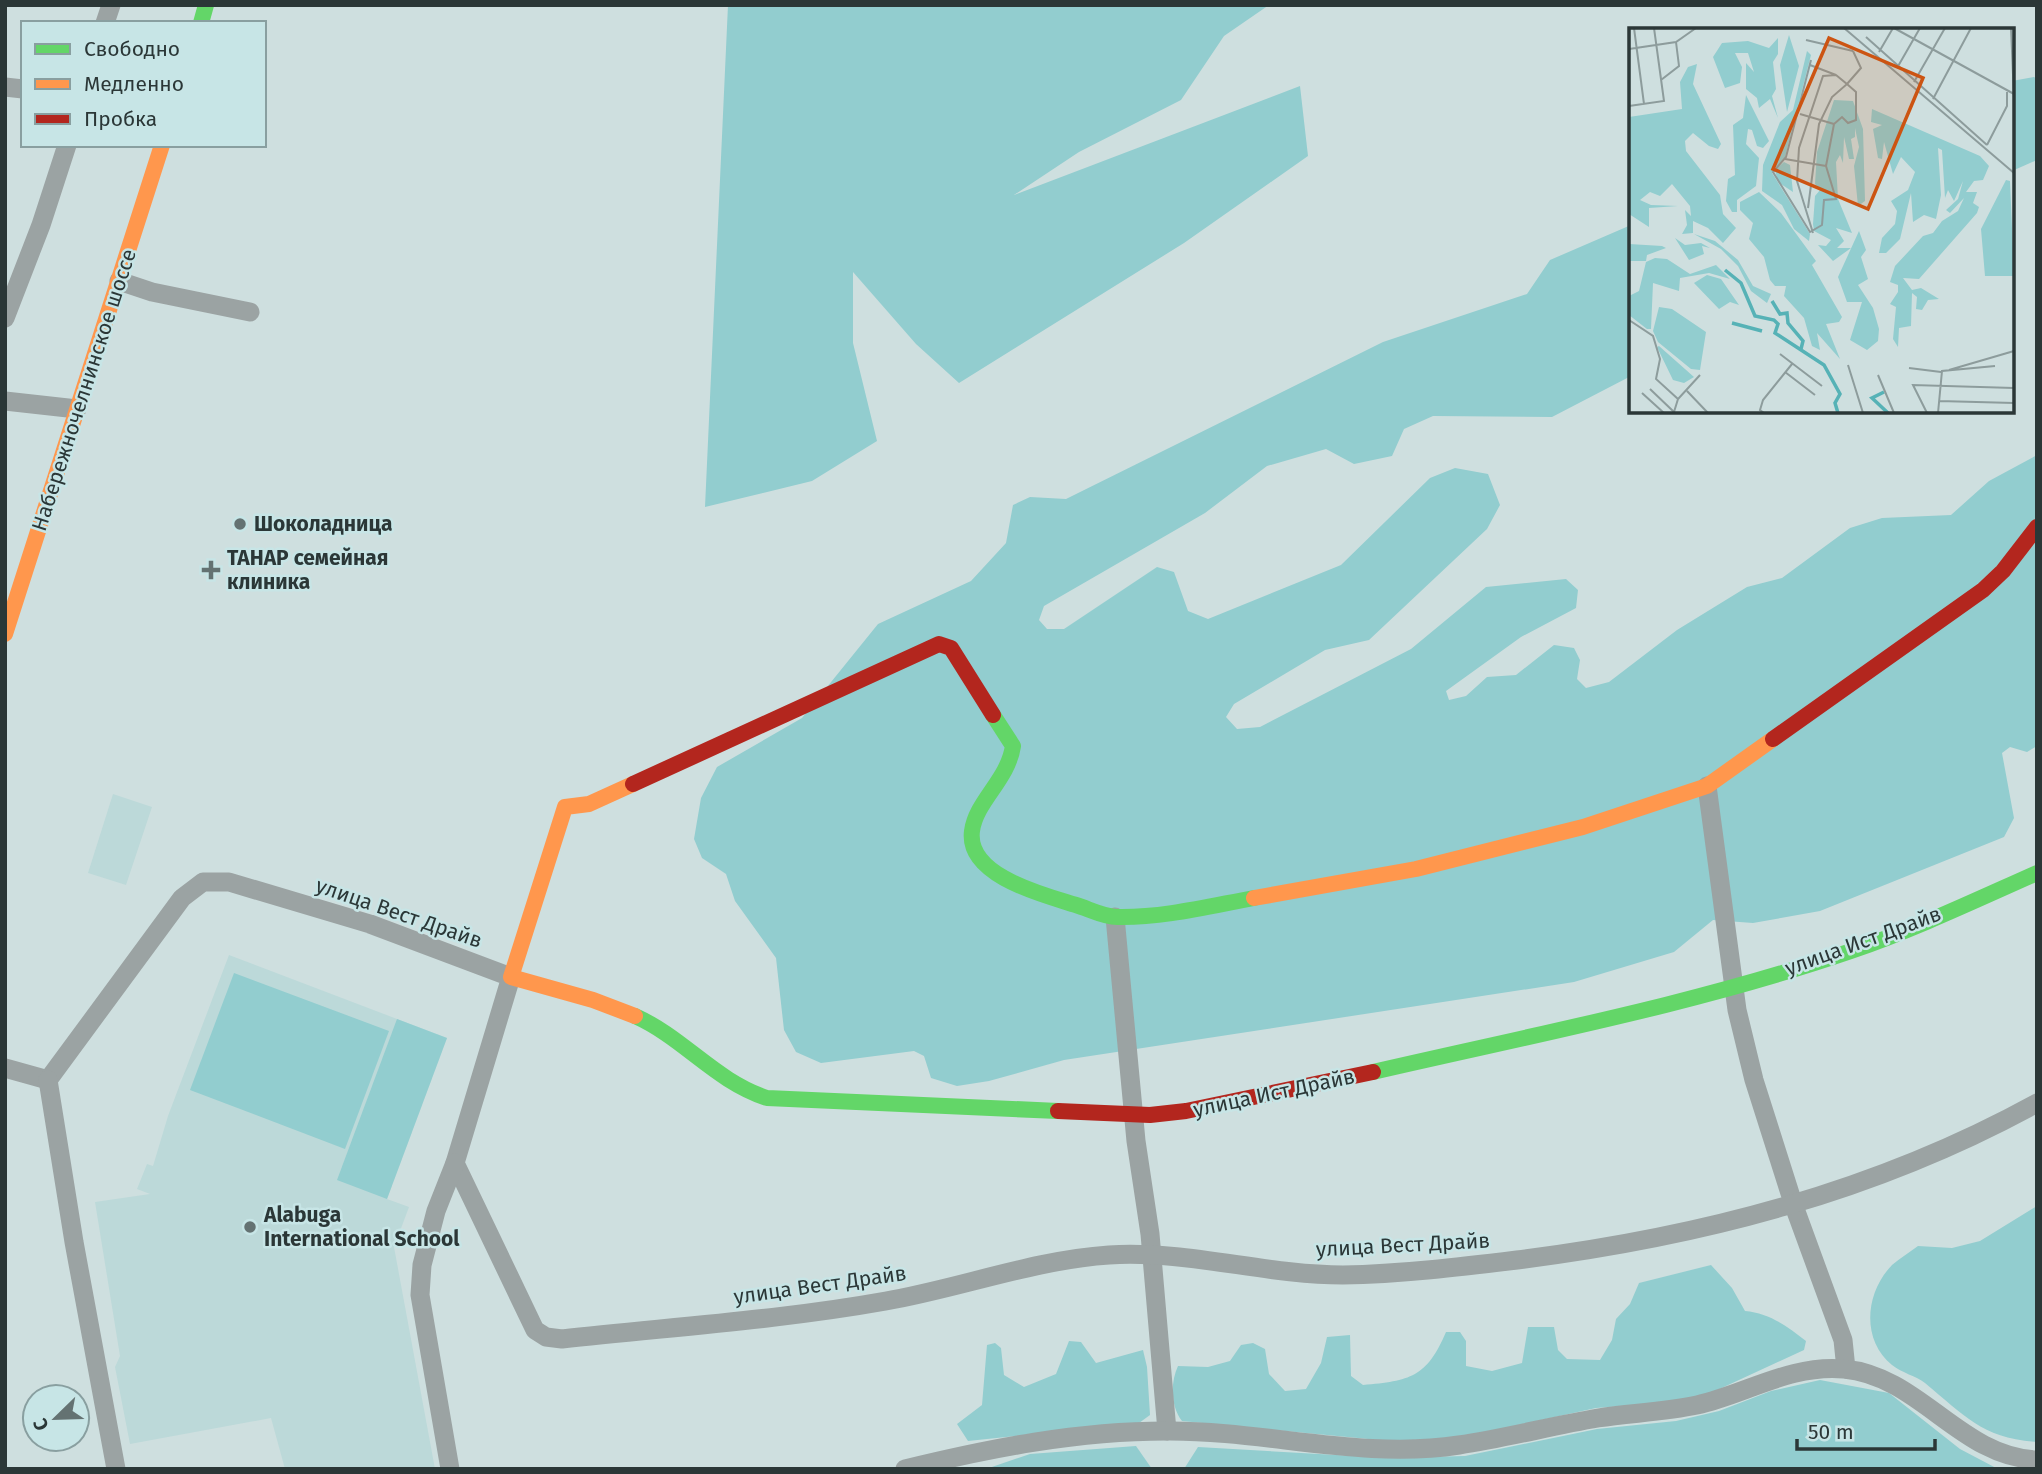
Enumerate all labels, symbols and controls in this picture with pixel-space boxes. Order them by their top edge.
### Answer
legend [21,21,266,147]
inset map [1629,28,2014,413]
text: Свободно [84,36,180,62]
text: Медленно [84,71,184,97]
text: Пробка [84,106,157,132]
street label: Набережночелнинское шоссе [26,246,142,534]
place label: Шоколадница [254,511,392,537]
marker: Шоколадница [232,516,248,532]
place label: ТАНАР семейная клиника [227,545,389,595]
marker: ТАНАР семейная клиника [201,560,221,580]
street label: улица Вест Драйв [312,872,486,954]
street label: улица Ист Драйв [1781,901,1945,981]
street label: улица Ист Драйв [1191,1063,1357,1123]
place label: Alabuga International School [263,1202,460,1252]
marker: Alabuga International School [242,1219,258,1235]
street label: улица Вест Драйв [1315,1227,1491,1263]
street label: улица Вест Драйв [732,1260,908,1310]
north arrow [21,1383,91,1453]
scale bar [1797,1408,1935,1452]
text: С [28,1415,54,1434]
text: 50 m [1808,1419,1854,1445]

